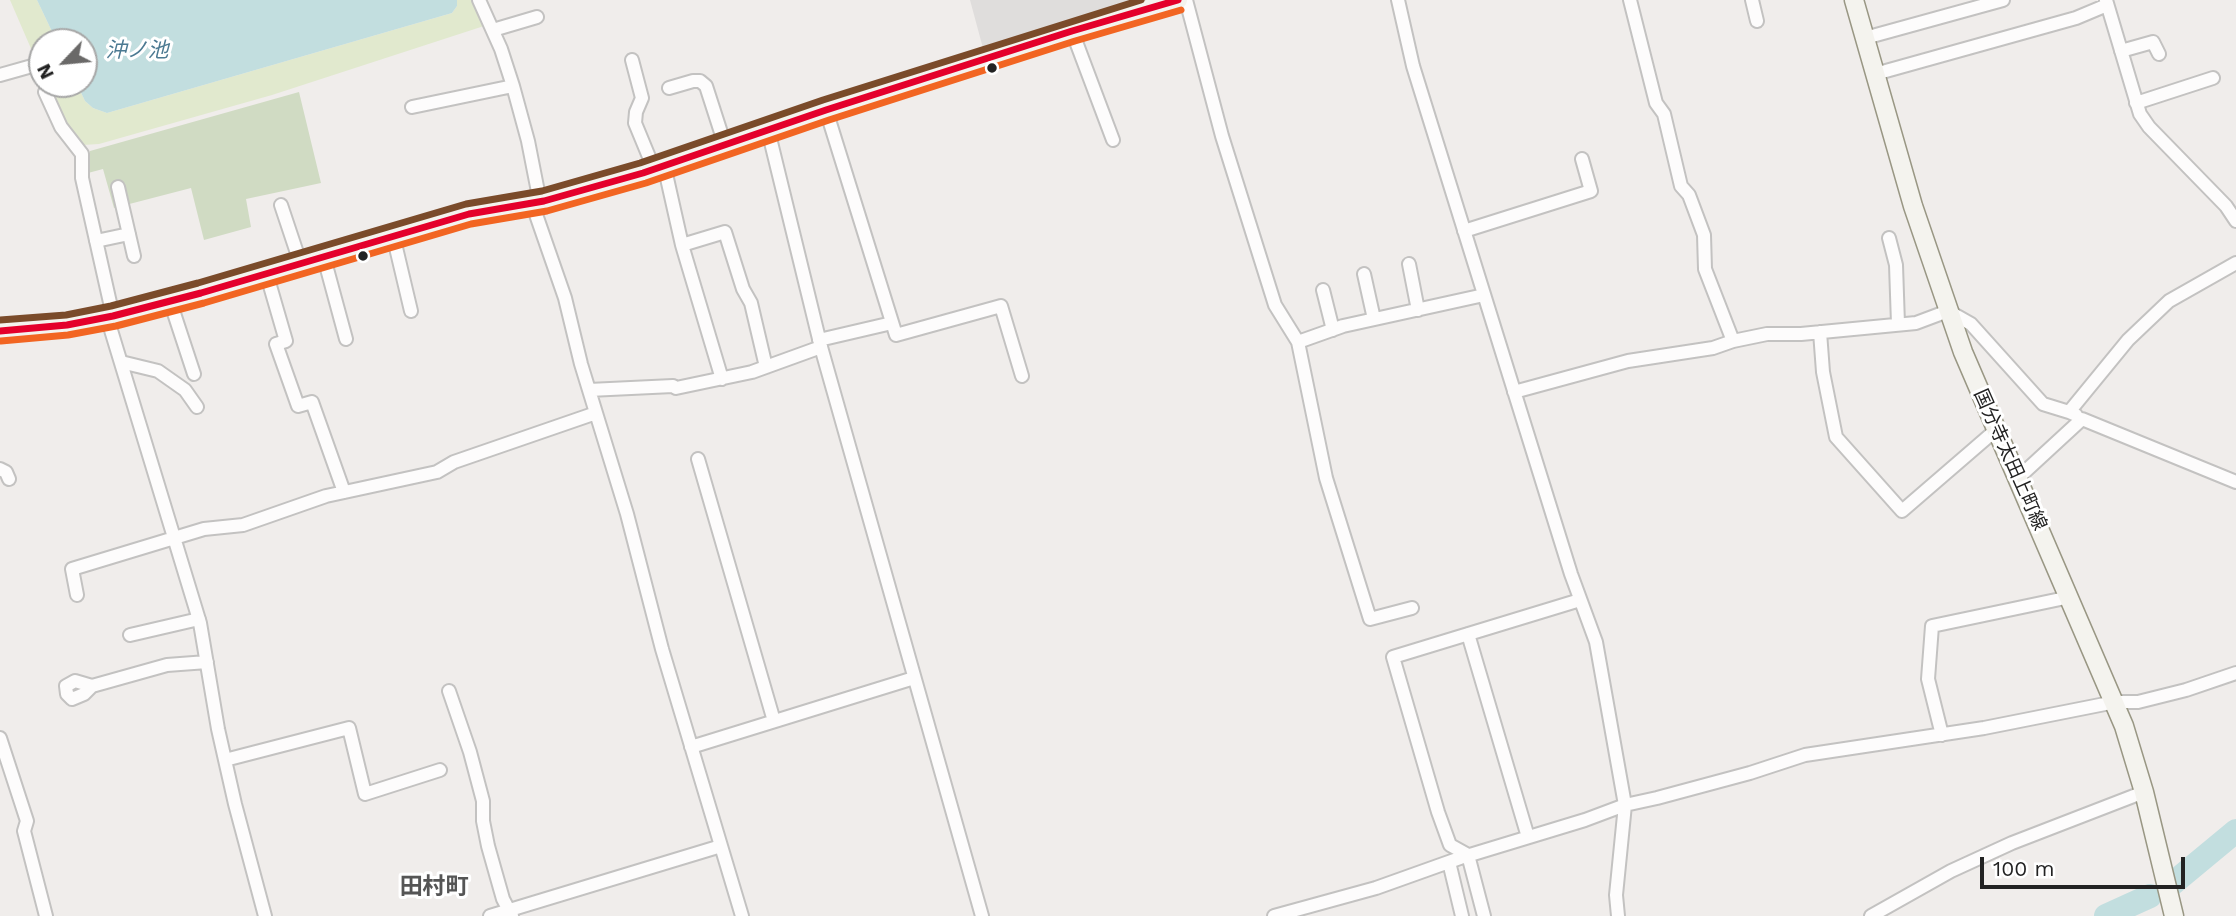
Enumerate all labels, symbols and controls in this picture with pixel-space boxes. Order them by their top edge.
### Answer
north arrow [28,28,98,98]
water label: 沖ノ池 [106,38,168,64]
text: N [32,60,59,83]
unlabelled marker [985,61,999,75]
unlabelled marker [356,249,370,263]
street label: 国分寺太田上町線 [1969,386,2051,534]
scale bar [1984,842,2189,886]
text: 100 m [1993,856,2055,881]
district label: 田村町 [400,873,468,901]

